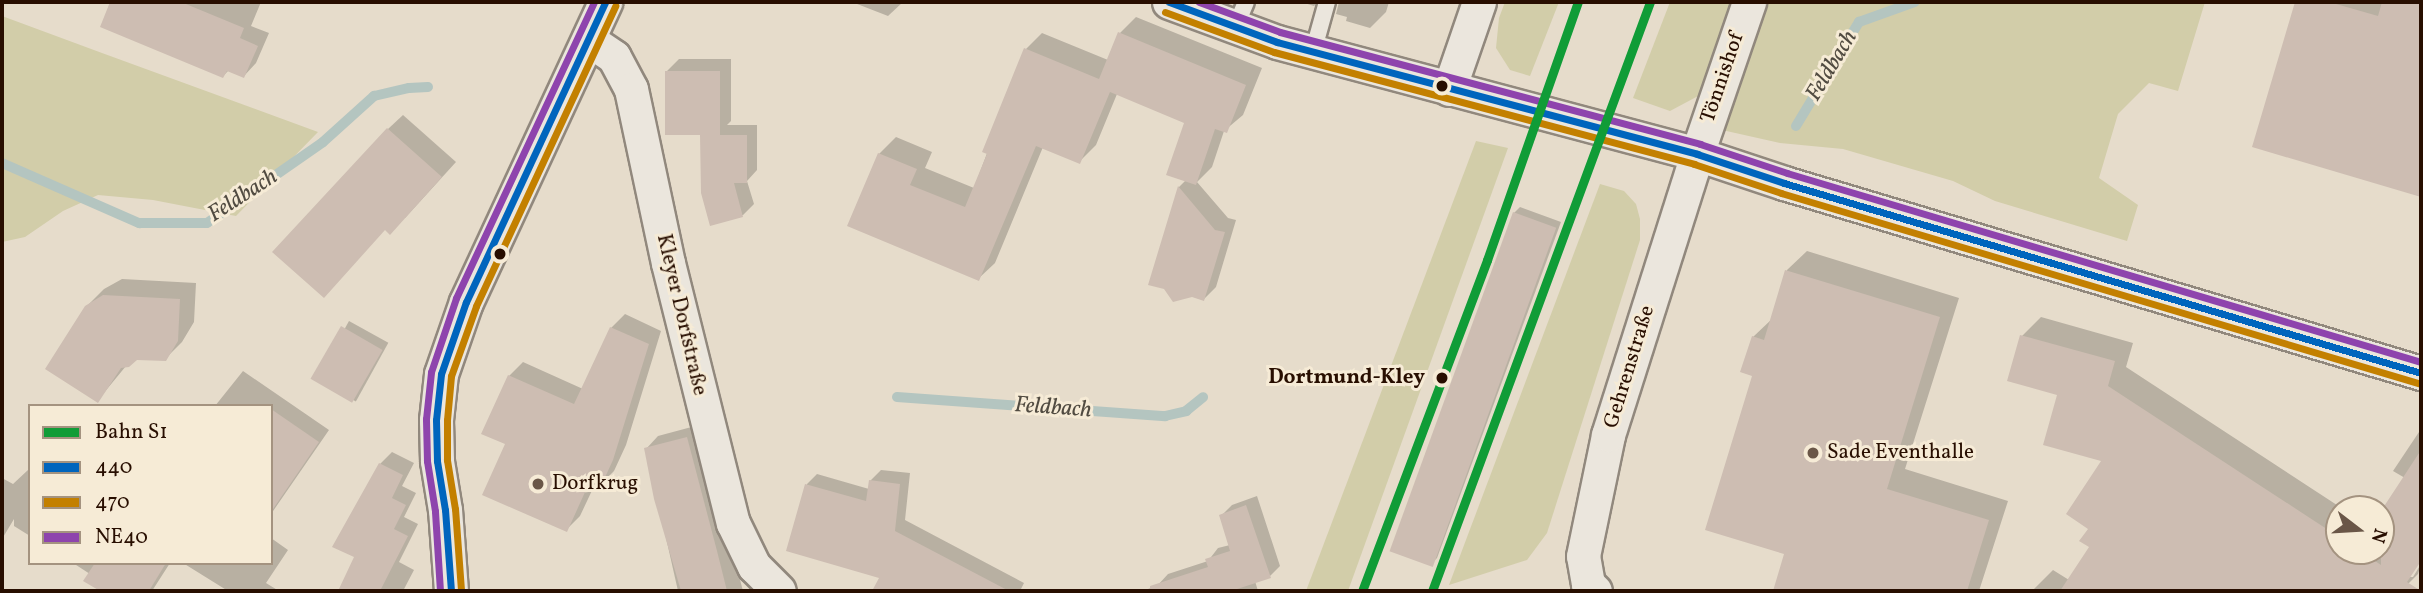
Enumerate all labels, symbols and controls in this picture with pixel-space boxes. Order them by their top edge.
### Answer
water label: Feldbach [1800,26,1864,106]
street label: Tönnishof [1696,30,1750,126]
unlabelled marker [1435,79,1449,93]
water label: Feldbach [203,163,283,229]
street label: Kleyer Dorfstraße [650,232,712,398]
unlabelled marker [493,247,507,261]
street label: Gehrenstraße [1599,302,1661,432]
place label: Dortmund-Kley [1268,365,1425,391]
marker: Dortmund-Kley [1431,367,1453,389]
water label: Feldbach [1013,392,1093,424]
legend [28,404,273,565]
text: Bahn S1 [95,418,168,447]
place label: Sade Eventhalle [1827,440,1974,466]
marker: Sade Eventhalle [1805,445,1821,461]
text: 440 [95,453,132,482]
place label: Dorfkrug [552,471,638,497]
marker: Dorfkrug [530,476,546,492]
text: 470 [95,488,130,517]
north arrow [2325,495,2395,565]
text: NE40 [95,523,148,552]
text: N [2364,525,2393,546]

